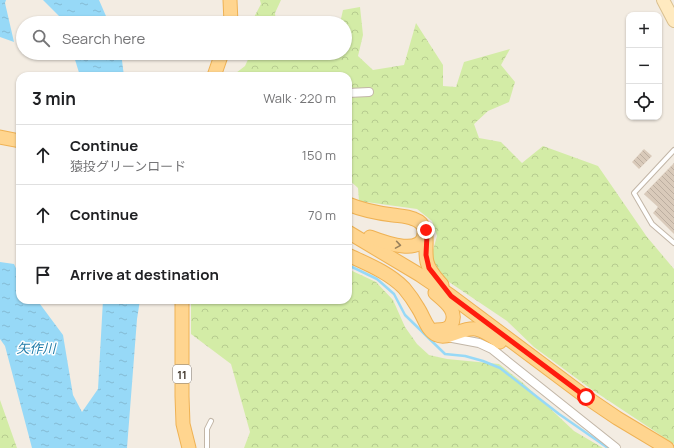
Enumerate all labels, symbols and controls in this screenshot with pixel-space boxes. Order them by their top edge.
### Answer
map controls [626,12,662,120]
button: + [626,12,662,48]
search box [16,16,352,60]
icon: search [30,27,52,49]
text: Search here [62,28,145,49]
button: − [626,48,662,84]
button: locate [626,84,662,120]
text: 3 min [32,87,76,110]
text: Walk · 220 m [263,89,336,107]
text: Continue [70,135,138,156]
icon: ahead [32,144,54,166]
text: 150 m [302,146,336,164]
text: 猿投グリーンロード [70,157,186,175]
icon: ahead [32,204,54,226]
text: Continue [70,204,138,225]
text: 70 m [308,206,336,224]
route end [417,221,435,239]
one-way arrow [395,240,401,249]
icon: arrive [32,264,54,286]
text: Arrive at destination [70,264,219,285]
water label: 矢作川 [16,339,57,357]
road number: 11 [173,365,191,383]
route start [577,388,595,406]

